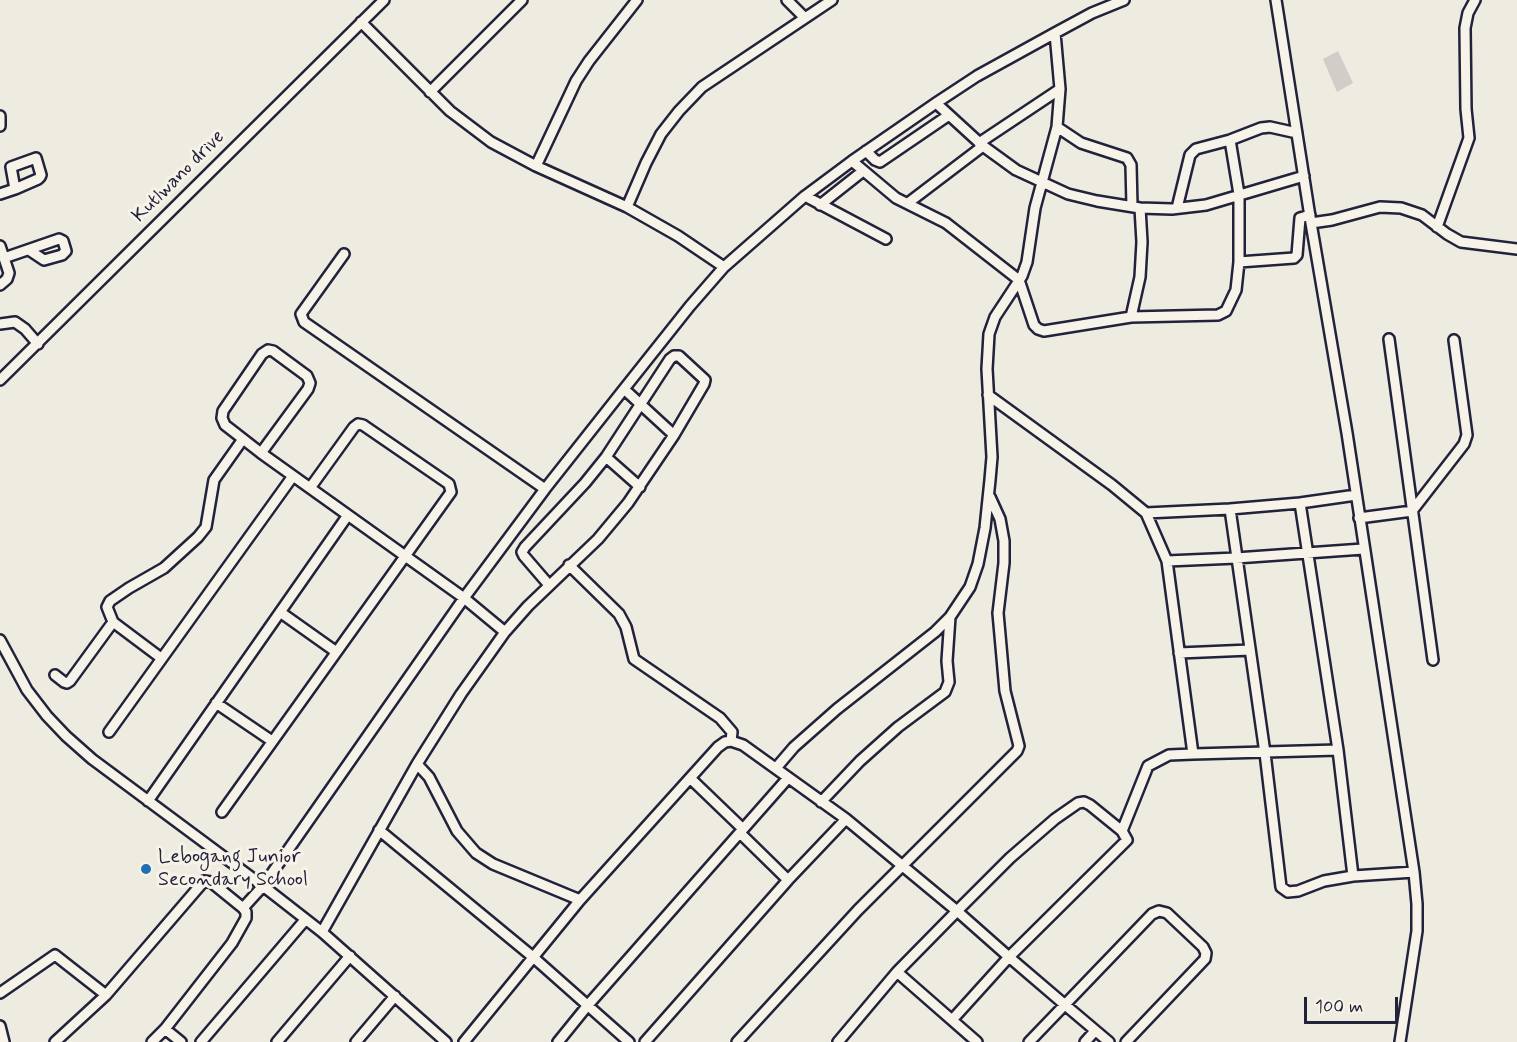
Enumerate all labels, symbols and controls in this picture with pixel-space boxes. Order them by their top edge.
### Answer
street label: Kutlwano drive [128,126,230,228]
place label: Lebogang Junior Secondary School [158,846,308,893]
marker: Lebogang Junior Secondary School [139,862,153,876]
scale bar [1307,985,1402,1023]
text: 100 m [1315,995,1363,1019]

